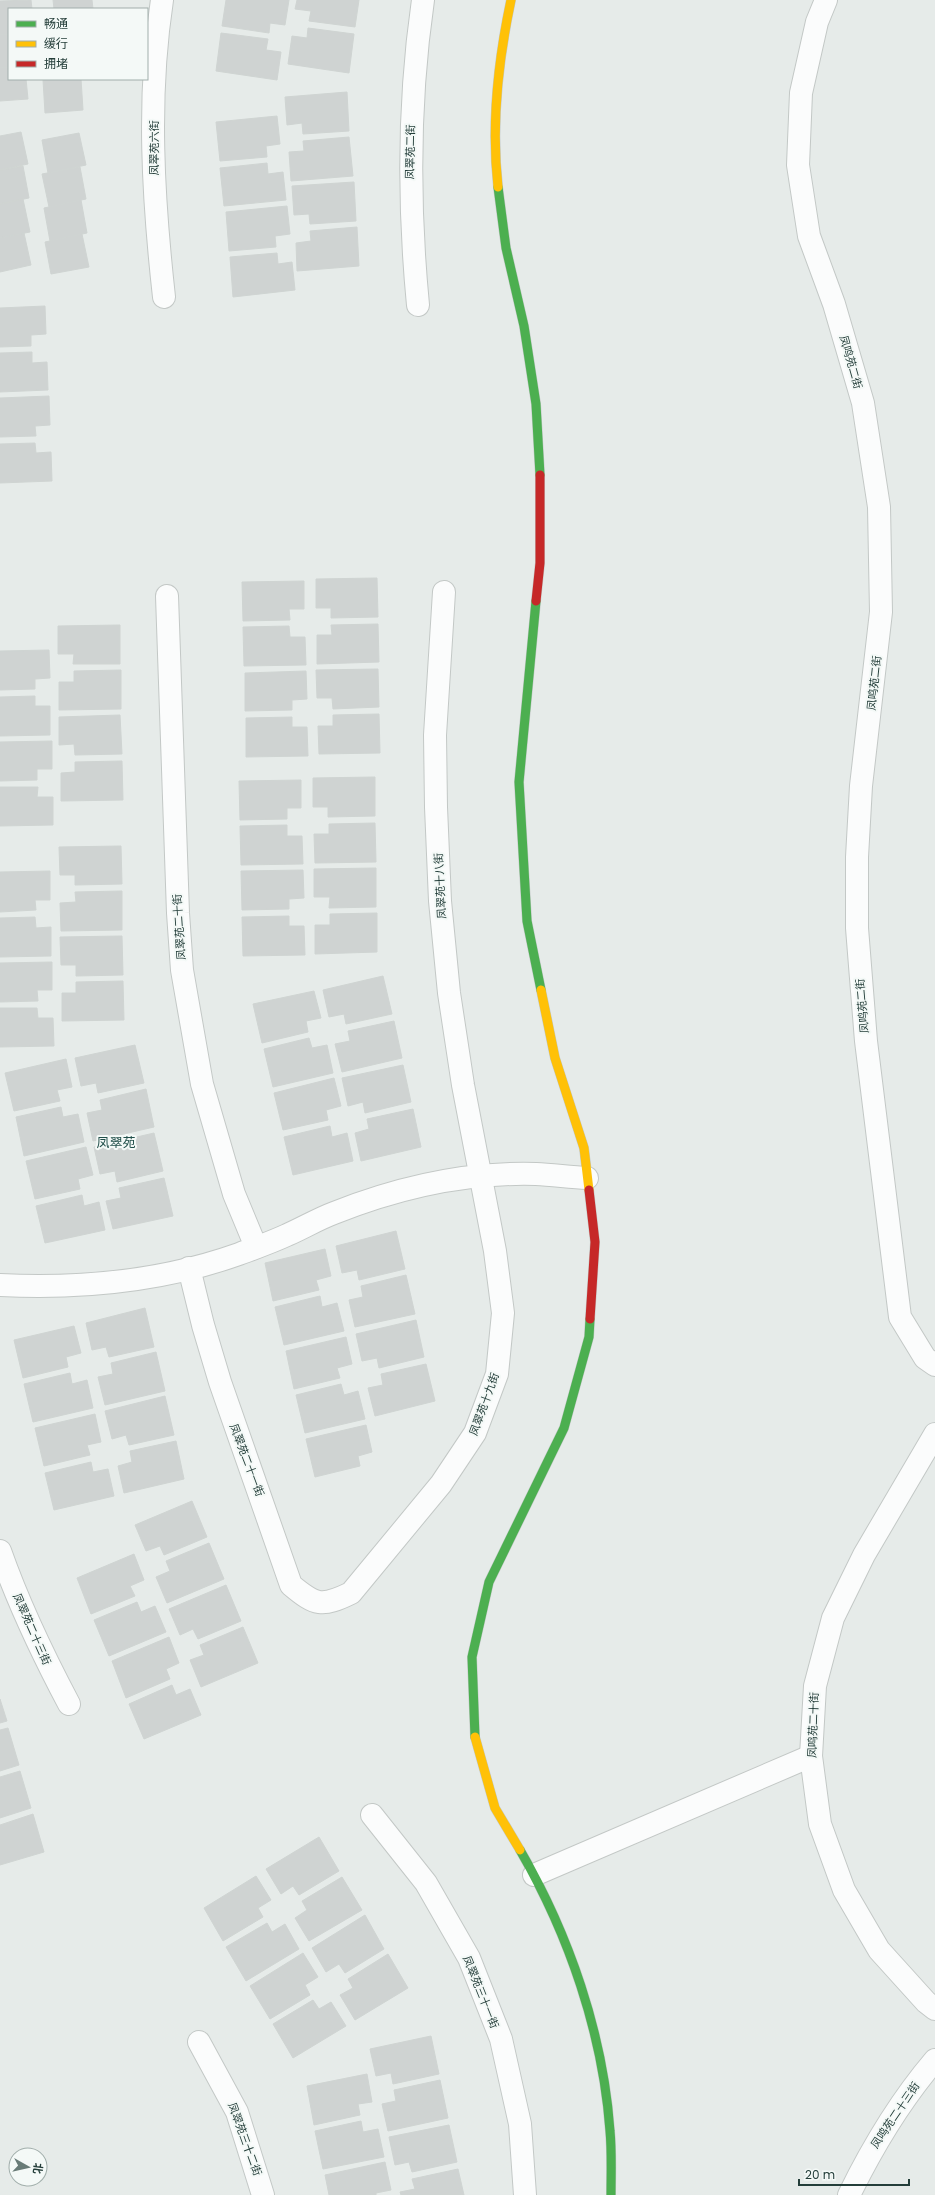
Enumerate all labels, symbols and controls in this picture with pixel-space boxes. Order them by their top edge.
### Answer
legend [8,8,148,80]
text: 畅通 [44,15,68,32]
text: 缓行 [44,35,68,52]
text: 拥堵 [44,55,68,72]
street label: 凤翠苑六街 [146,121,162,176]
street label: 凤翠苑二街 [402,124,418,180]
street label: 凤鸣苑二街 [836,333,866,391]
street label: 凤鸣苑二街 [863,655,885,711]
street label: 凤翠苑十八街 [430,853,450,919]
street label: 凤翠苑二十街 [169,894,189,960]
street label: 凤鸣苑二街 [852,978,872,1034]
district label: 凤翠苑 [96,1133,136,1152]
street label: 凤翠苑十九街 [465,1370,503,1438]
street label: 凤翠苑二十一街 [226,1421,268,1499]
street label: 凤翠苑二十三街 [9,1591,55,1667]
street label: 凤鸣苑二十街 [804,1692,822,1758]
street label: 凤翠苑三十一街 [459,1953,503,2031]
street label: 凤鸣苑二十三街 [867,2079,923,2151]
street label: 凤翠苑三十二街 [224,2100,266,2178]
north arrow [8,2147,48,2187]
scale bar [799,2161,909,2187]
text: 北 [29,2162,47,2175]
text: 20 m [805,2166,835,2183]

